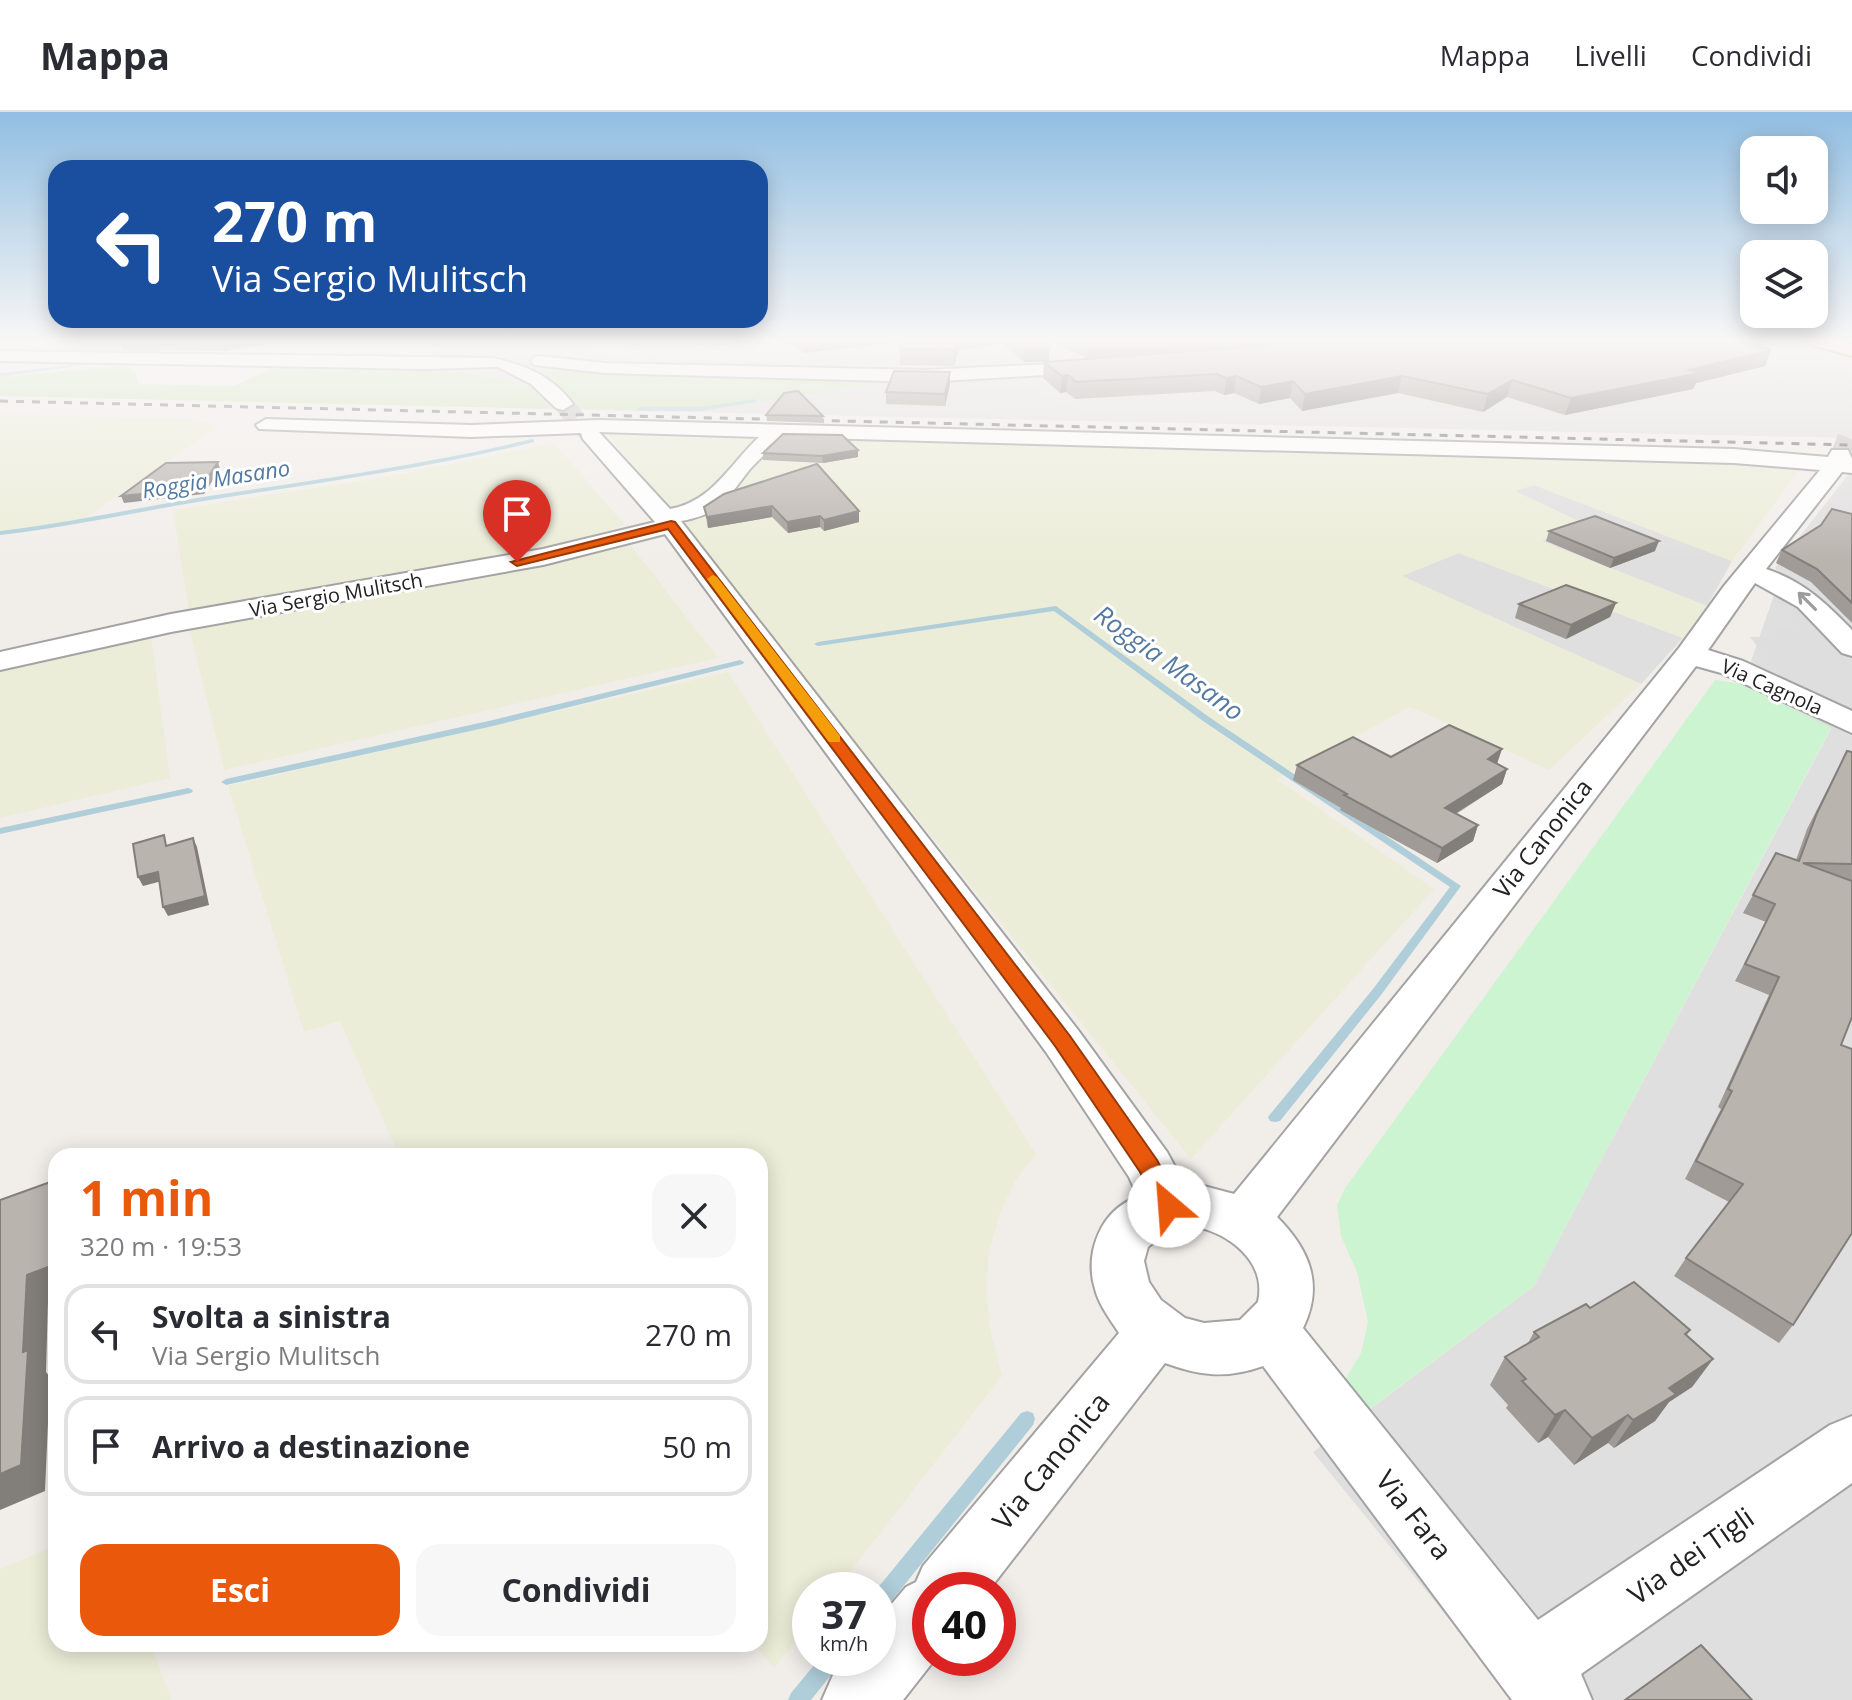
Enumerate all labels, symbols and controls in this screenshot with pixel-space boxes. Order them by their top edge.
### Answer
text: Mappa [40,29,170,81]
text: Mappa [1440,36,1530,74]
text: Livelli [1574,36,1647,74]
text: Condividi [1691,36,1812,74]
map controls [1740,136,1828,328]
button: sound [1740,136,1828,224]
text: 270 m [212,182,378,258]
icon: left [80,192,184,296]
button: layers [1740,240,1828,328]
text: Via Sergio Mulitsch [212,254,528,303]
water label: Roggia Masano [140,452,292,505]
pin [483,480,551,562]
icon: arrive [495,492,539,536]
street label: Via Sergio Mulitsch [247,566,425,623]
one-way arrow [1798,592,1817,611]
water label: Roggia Masano [1088,596,1252,729]
street label: Via Cagnola [1717,652,1827,721]
street label: Via Canonica [1485,772,1599,905]
position arrow [1127,1164,1211,1248]
text: 1 min [80,1165,213,1230]
button: close [652,1174,736,1258]
text: 320 m · 19:53 [80,1228,242,1264]
text: Svolta a sinistra [152,1296,391,1337]
icon: left [84,1312,128,1356]
text: 270 m [645,1314,732,1355]
text: Via Sergio Mulitsch [152,1337,380,1373]
street label: Via Canonica [983,1384,1118,1537]
icon: arrive [84,1424,128,1468]
text: Arrivo a destinazione [152,1426,470,1467]
text: 50 m [662,1426,732,1467]
street label: Via Fara [1368,1462,1462,1567]
street label: Via dei Tigli [1620,1498,1761,1613]
button: Esci [80,1544,400,1636]
button: Condividi [416,1544,736,1636]
speed limit sign: 40 [912,1572,1016,1676]
text: 37 [821,1586,867,1641]
text: km/h [820,1630,868,1657]

